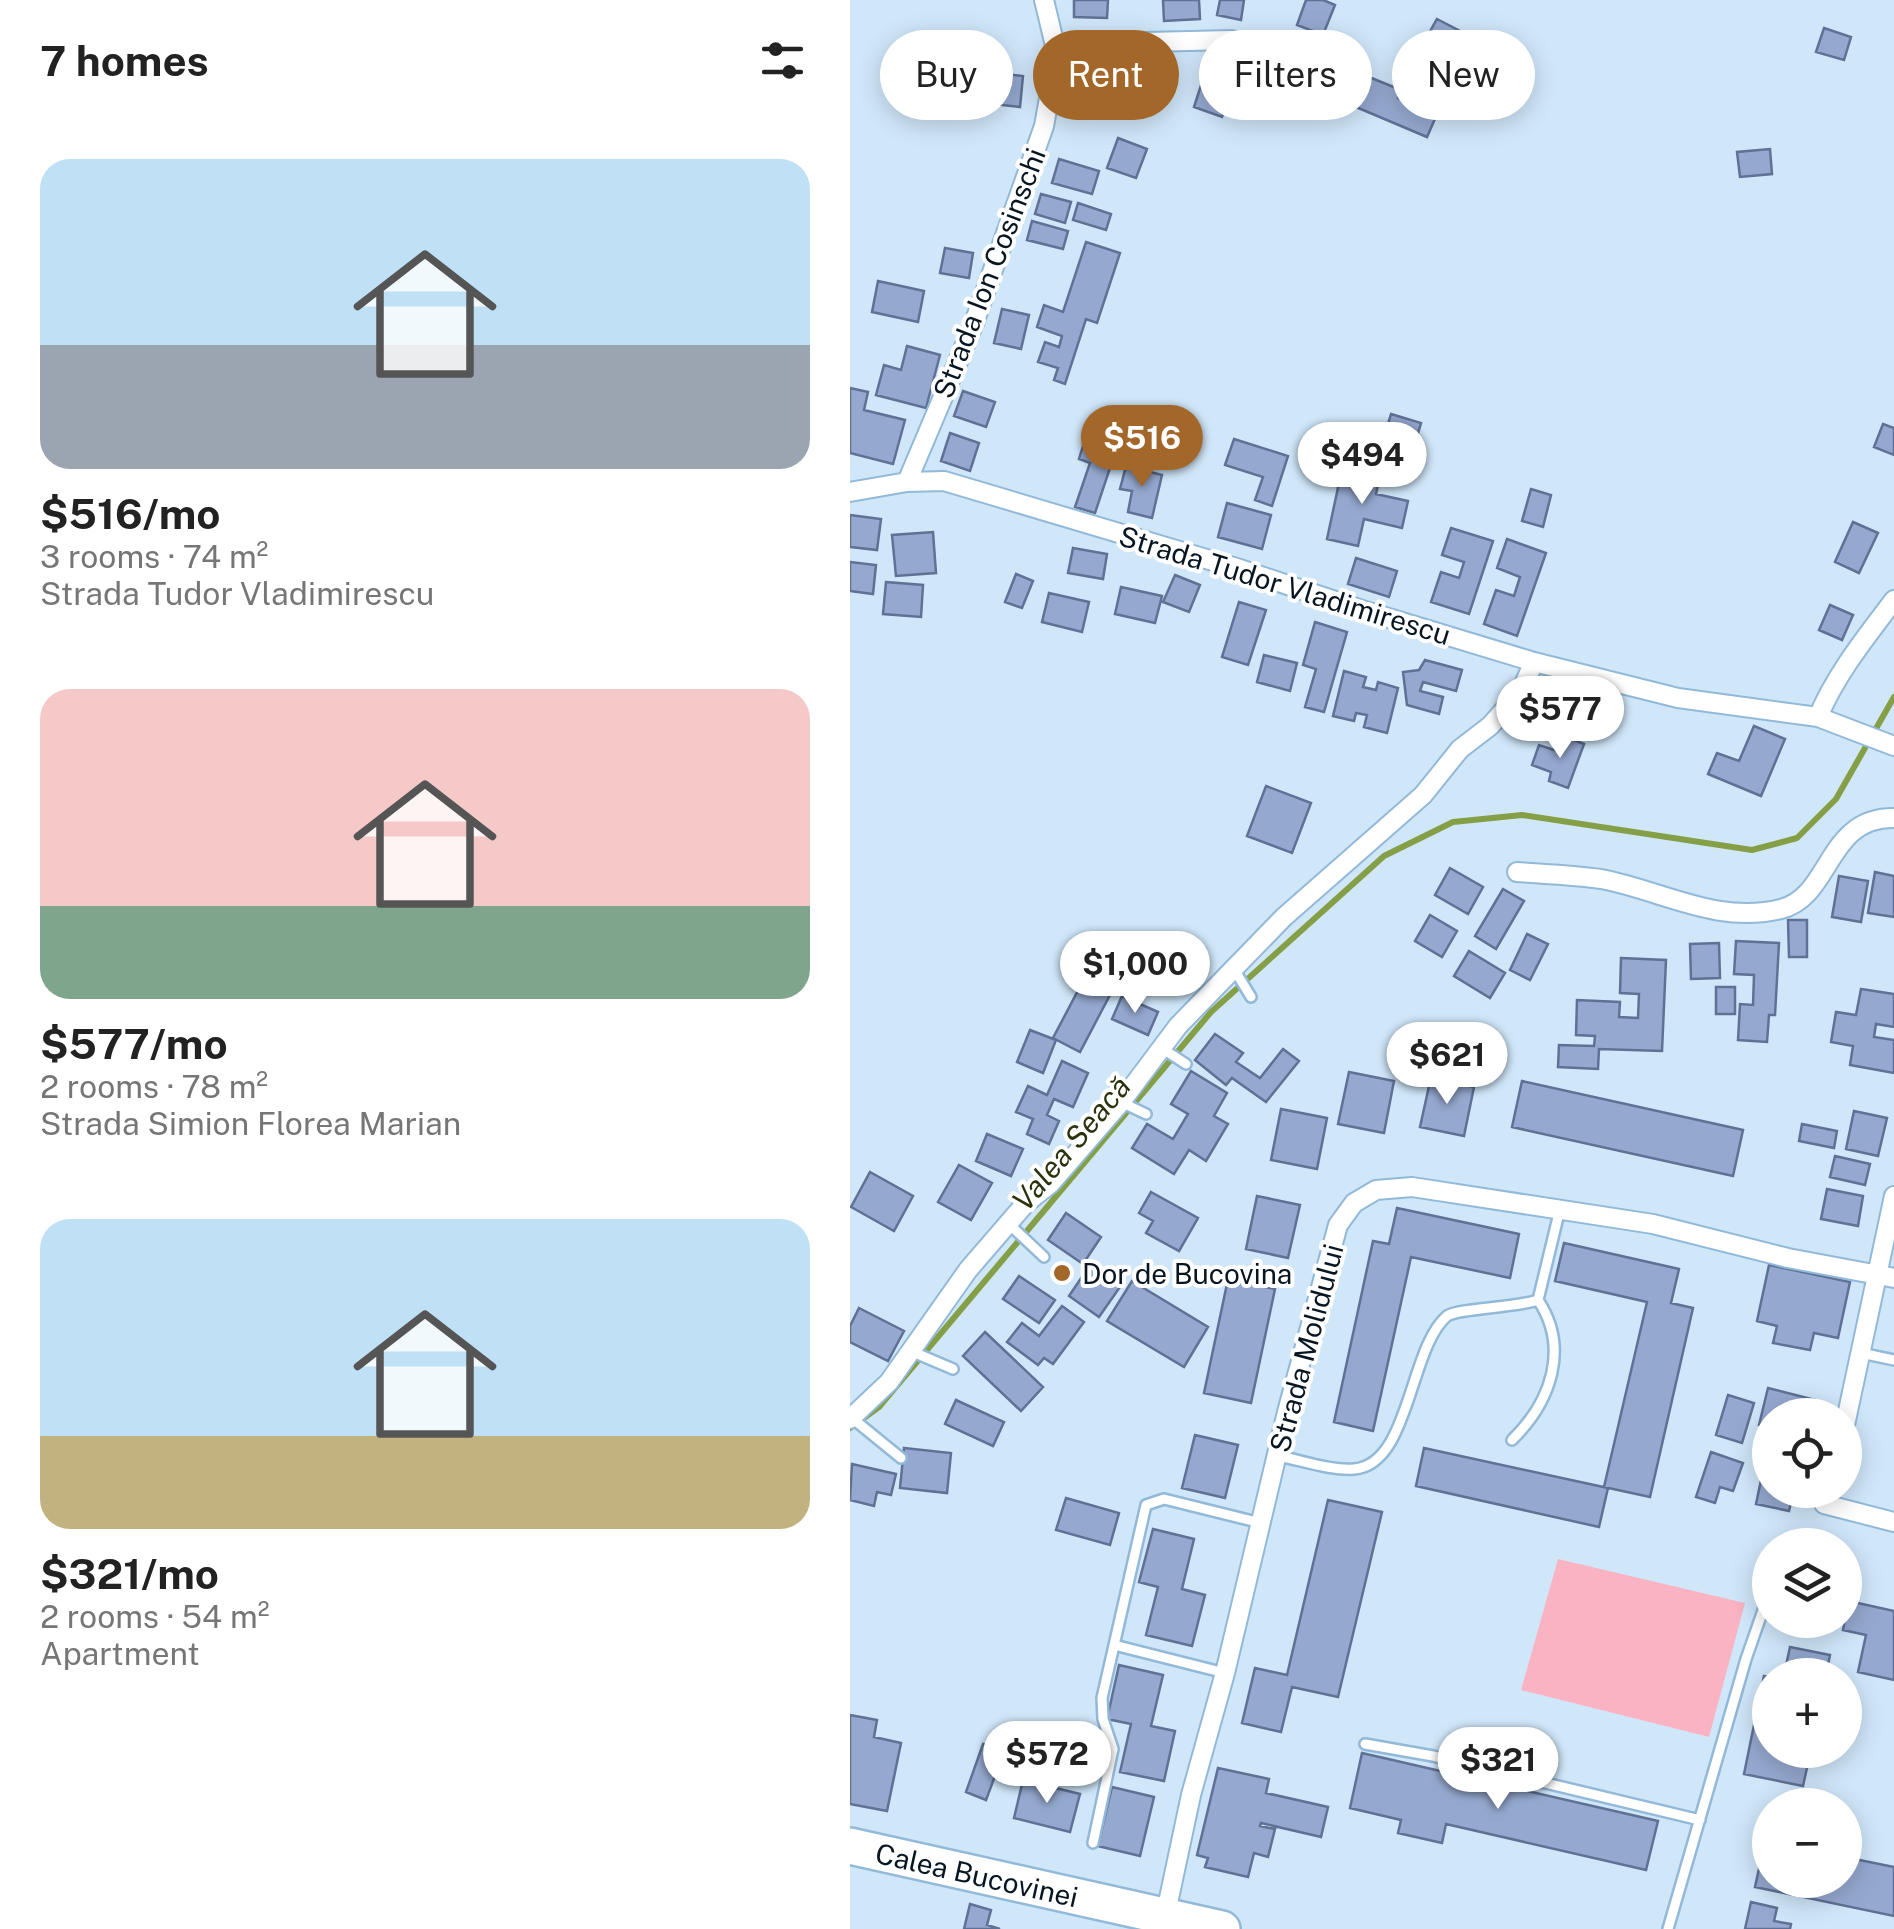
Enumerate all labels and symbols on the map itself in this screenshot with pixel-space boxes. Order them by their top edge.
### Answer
street label: Strada Ion Cosinschi [926,143,1052,403]
pin: $516 [1083,405,1201,490]
pin: $494 [1303,422,1421,507]
street label: Strada Tudor Vladimirescu [1115,519,1455,651]
pin: $577 [1501,676,1619,761]
pin: $1,000 [1054,931,1216,1016]
pin: $621 [1388,1022,1506,1107]
water label: Valea Seacă [1004,1068,1138,1218]
street label: Strada Molidului [1262,1240,1350,1456]
place label: Dor de Bucovina [1082,1257,1292,1290]
marker: Dor de Bucovina [1051,1262,1073,1284]
pin: $572 [988,1721,1106,1806]
pin: $321 [1439,1727,1557,1812]
street label: Calea Bucovinei [873,1836,1081,1913]

